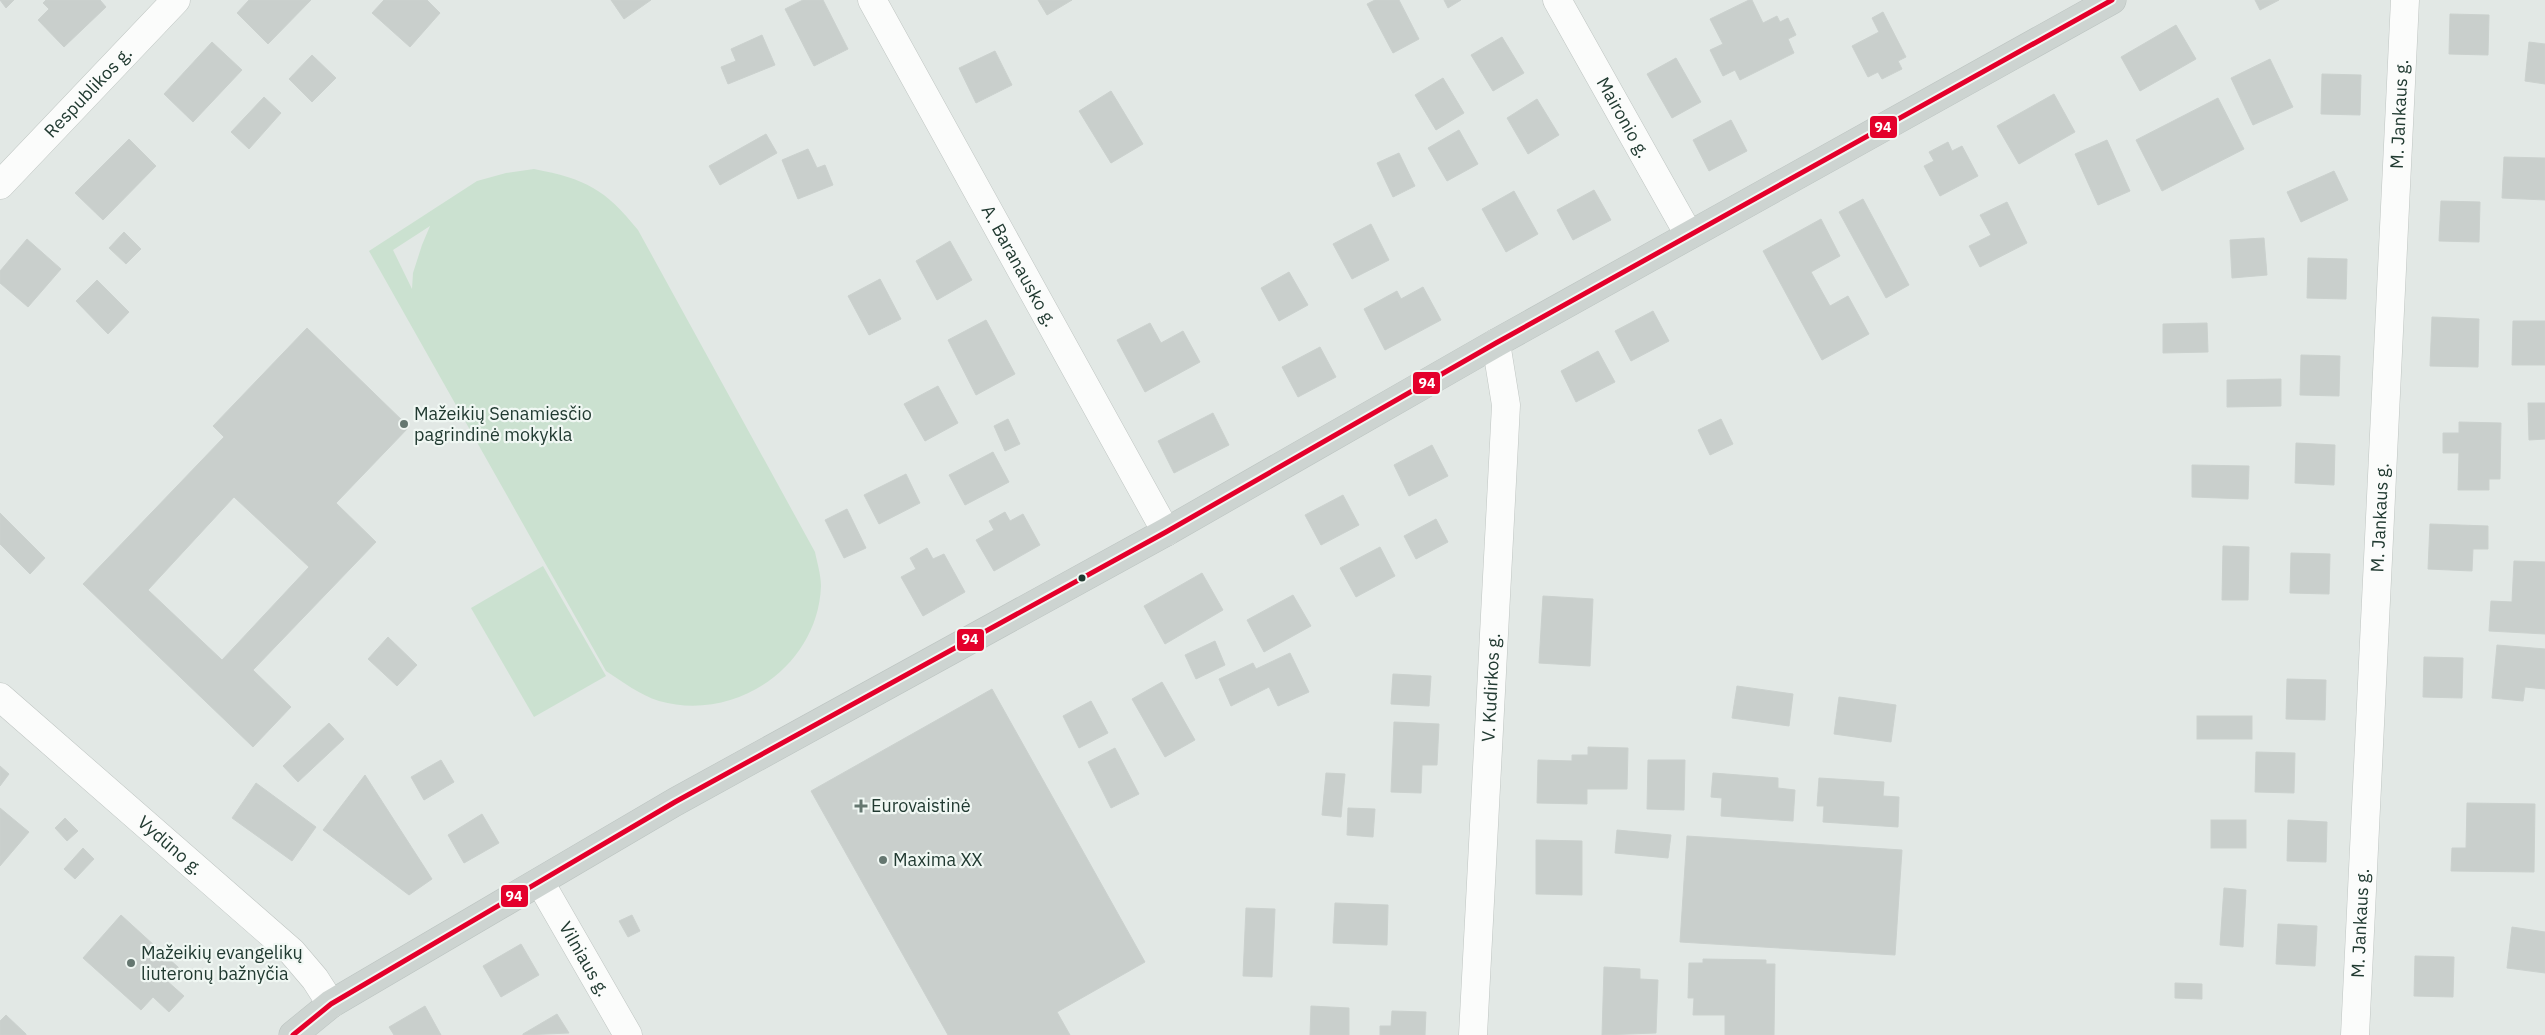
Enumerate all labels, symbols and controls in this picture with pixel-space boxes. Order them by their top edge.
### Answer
street label: Respublikos g. [39,41,137,142]
street label: M. Jankaus g. [2385,59,2413,169]
street label: Maironio g. [1592,73,1655,162]
line badge: 94 [1869,115,1898,139]
text: 94 [1875,118,1891,136]
street label: A. Baranausko g. [977,201,1062,331]
line badge: 94 [1412,371,1441,395]
text: 94 [1419,374,1435,392]
place label: Mažeikių Senamiesčio pagrindinė mokykla [414,402,592,446]
marker: Mažeikių Senamiesčio pagrindinė mokykla [398,418,410,430]
street label: M. Jankaus g. [2365,462,2394,573]
unlabelled marker [1077,573,1087,583]
line badge: 94 [956,628,985,652]
text: 94 [962,630,978,648]
street label: V. Kudirkos g. [1476,632,1505,743]
place label: Eurovaistinė [871,794,971,817]
marker: Eurovaistinė [855,800,867,812]
street label: Vydūno g. [133,810,208,880]
place label: Maxima XX [893,848,983,871]
marker: Maxima XX [877,854,889,866]
street label: M. Jankaus g. [2346,868,2374,978]
line badge: 94 [500,884,529,908]
text: 94 [506,887,522,905]
street label: Vilniaus g. [554,917,615,1000]
place label: Mažeikių evangelikų liuteronų bažnyčia [141,941,303,985]
marker: Mažeikių evangelikų liuteronų bažnyčia [125,957,137,969]

